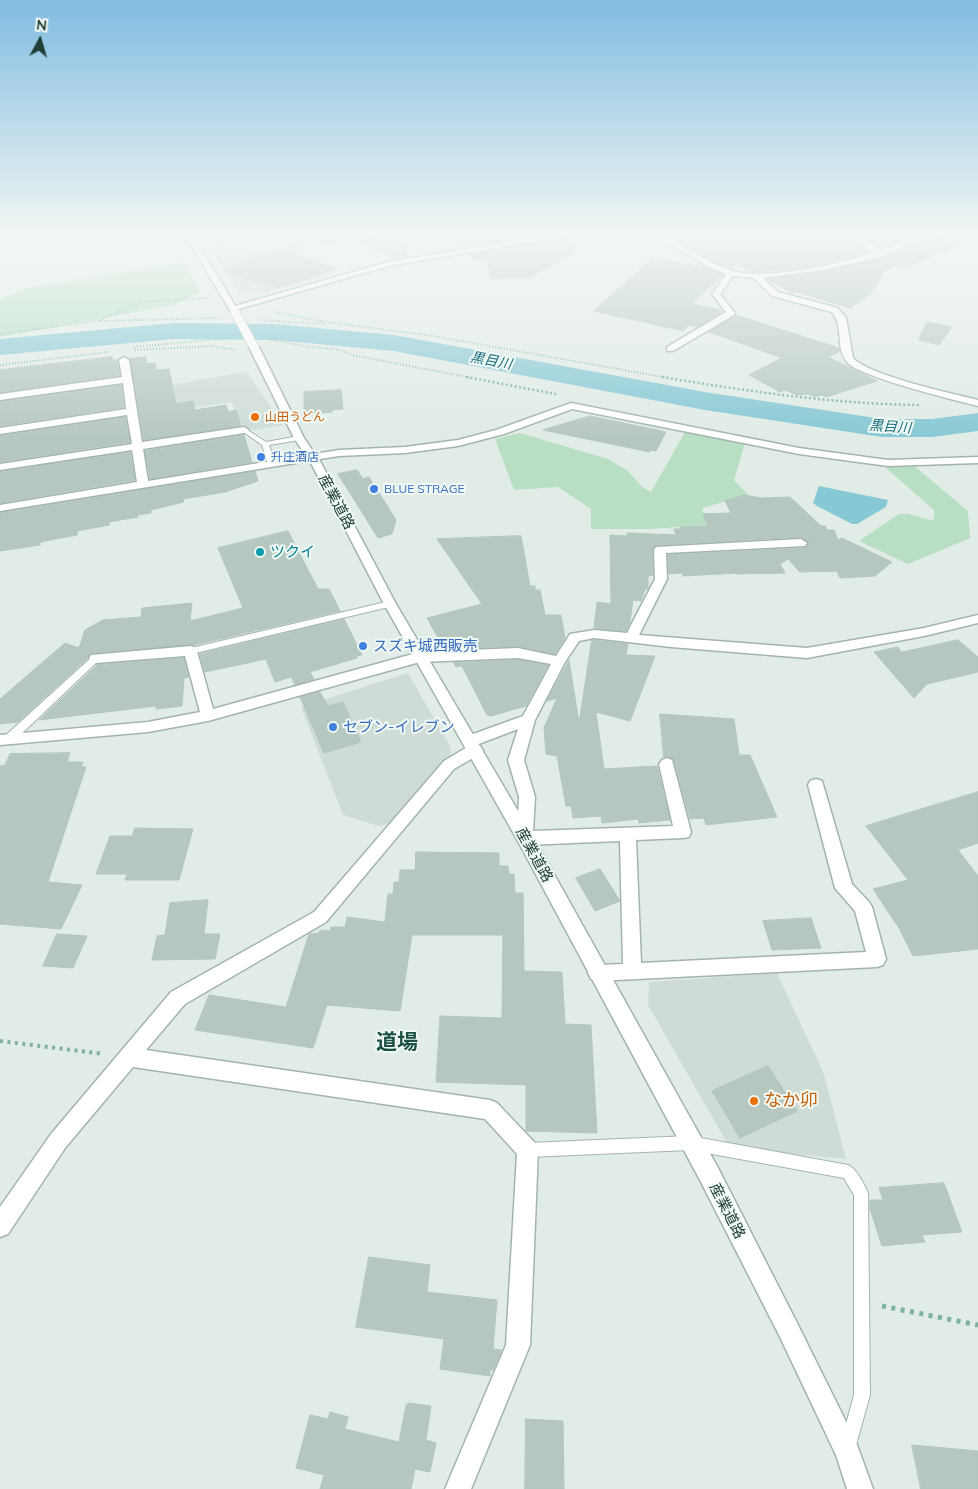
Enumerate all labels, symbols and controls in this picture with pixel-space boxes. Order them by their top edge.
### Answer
north arrow [15,15,65,65]
text: N [35,16,48,35]
water label: 黒目川 [469,349,513,373]
place label: 山田うどん [265,410,325,424]
marker: 山田うどん [249,411,261,423]
water label: 黒目川 [868,417,912,437]
place label: 升庄酒店 [271,450,319,464]
marker: 升庄酒店 [255,451,267,463]
street label: 産業道路 [314,471,358,533]
place label: BLUE STRAGE [384,482,465,496]
marker: BLUE STRAGE [368,483,380,495]
place label: ツクイ [270,543,315,561]
marker: ツクイ [254,546,266,558]
place label: スズキ城西販売 [373,637,478,655]
marker: スズキ城西販売 [357,640,369,652]
place label: セブン-イレブン [343,718,454,736]
marker: セブン-イレブン [327,721,339,733]
street label: 産業道路 [512,824,556,886]
district label: 道場 [376,1030,418,1056]
place label: なか卯 [764,1090,818,1112]
marker: なか卯 [748,1095,760,1107]
street label: 産業道路 [705,1180,749,1242]

